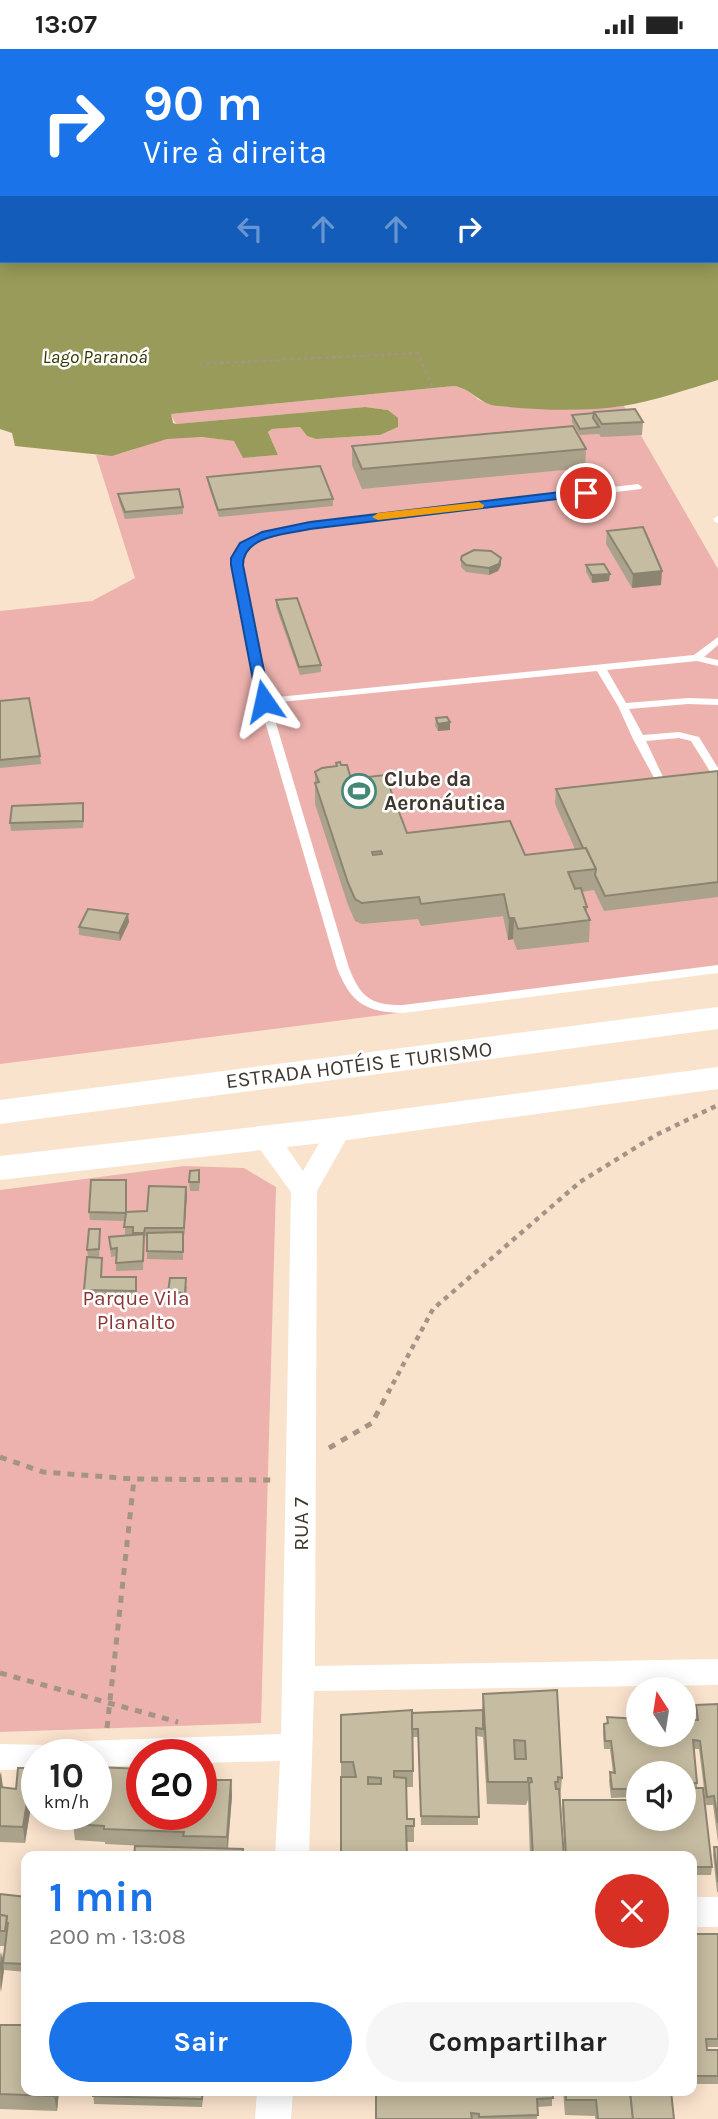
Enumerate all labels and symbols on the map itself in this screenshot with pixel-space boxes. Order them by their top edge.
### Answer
water label: Lago Paranoá [43,346,148,368]
pin [556,463,616,523]
position arrow [227,664,301,738]
place label: Clube da Aeronáutica [384,767,506,815]
sports icon: Clube da Aeronáutica [340,772,378,810]
street label: ESTRADA HOTÉIS E TURISMO [224,1037,494,1093]
park label: Parque Vila Planalto [82,1286,190,1334]
street label: RUA 7 [289,1497,313,1551]
north arrow [626,1677,696,1747]
speed limit sign: 20 [126,1739,217,1830]

